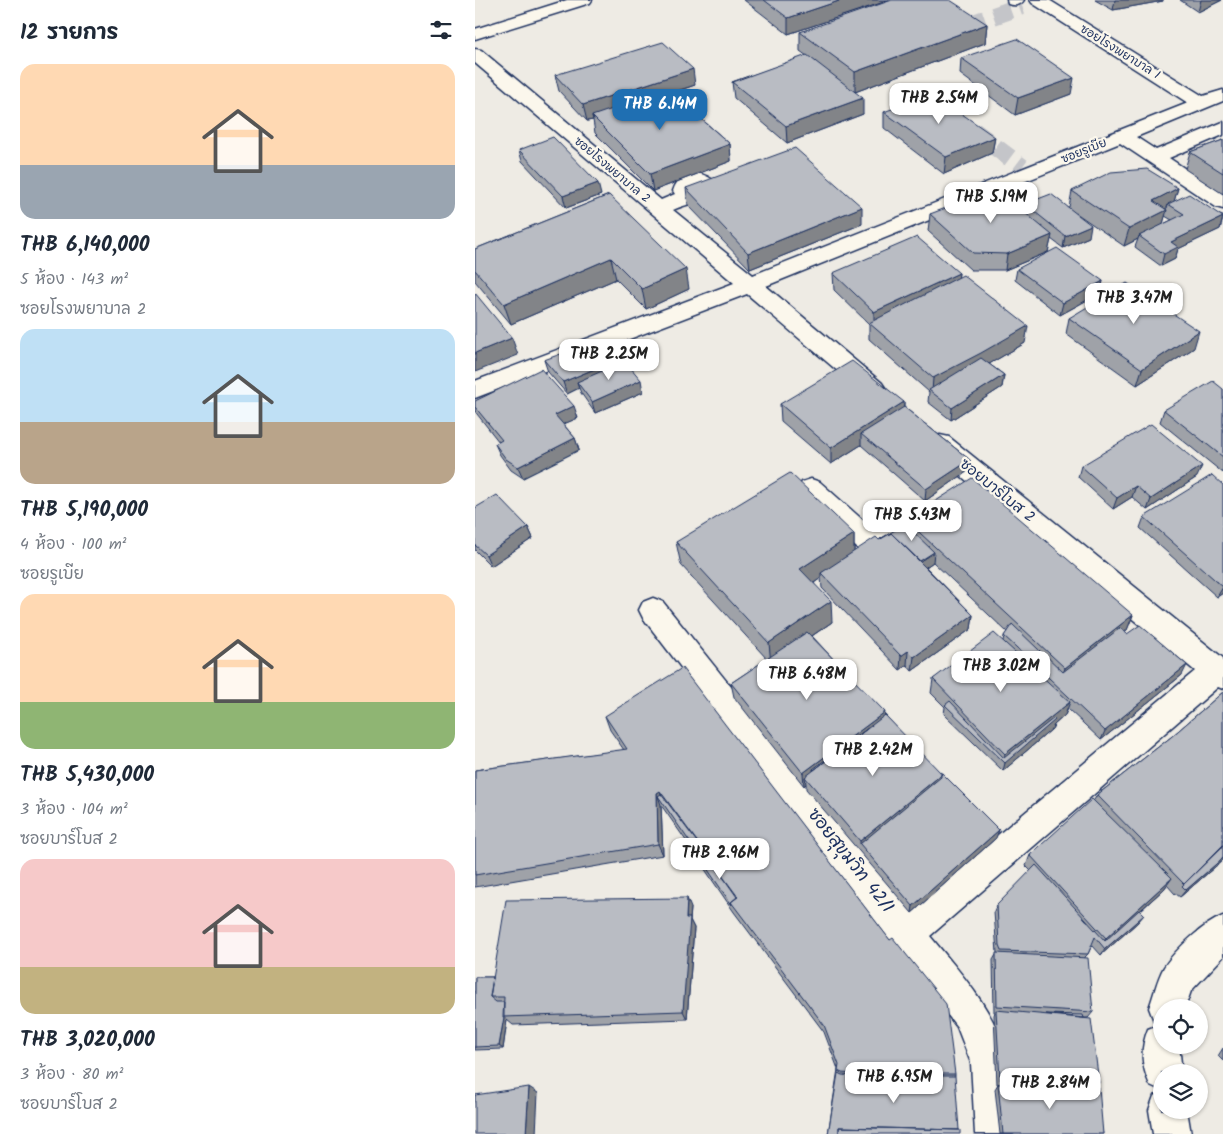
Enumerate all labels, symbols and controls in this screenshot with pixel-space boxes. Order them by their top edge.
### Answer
icon: filters [427,16,455,44]
text: 12 รายการ [20,17,118,50]
street label: ซอยโรงพยาบาล 1 [1076,20,1164,84]
pin: THB 2.54M [882,82,996,125]
text: THB 2.54M [900,86,978,111]
pin: THB 6.14M [603,88,717,131]
text: THB 6.14M [623,92,697,117]
icon: home [193,96,283,186]
street label: ซอยโรงพยาบาล 2 [570,132,654,208]
street label: ซอยรูเบีย [1058,133,1110,169]
pin: THB 5.19M [934,182,1048,224]
text: THB 5.19M [955,185,1027,210]
text: THB 6,140,000 [20,229,150,262]
text: 5 ห้อง · 143 m² [20,267,128,292]
pin: THB 3.47M [1077,282,1191,325]
text: THB 3.47M [1096,286,1172,311]
text: ซอยโรงพยาบาล 2 [20,297,146,322]
pin: THB 2.25M [552,338,666,381]
text: THB 2.25M [570,342,648,367]
icon: home [193,361,283,451]
street label: ซอยบาร์โบส 2 [954,453,1040,529]
text: THB 5,190,000 [20,494,148,527]
pin: THB 5.43M [855,500,969,542]
text: THB 5.43M [874,503,950,528]
text: 4 ห้อง · 100 m² [20,532,127,557]
text: ซอยรูเบีย [20,562,84,587]
icon: home [193,626,283,716]
pin: THB 3.02M [944,650,1058,693]
text: THB 3.02M [962,654,1040,679]
pin: THB 6.48M [750,658,864,701]
text: THB 6.48M [768,662,846,687]
pin: THB 2.42M [816,734,930,777]
text: THB 2.42M [834,738,912,763]
text: THB 5,430,000 [20,759,154,792]
text: 3 ห้อง · 104 m² [20,797,128,822]
street label: ซอยสุขุมวิท 42/1 [799,802,901,920]
text: ซอยบาร์โบส 2 [20,827,118,852]
pin: THB 2.96M [663,838,777,880]
text: THB 2.96M [681,841,759,866]
icon: home [193,891,283,981]
map controls [1153,999,1208,1119]
button: locate [1153,999,1208,1054]
text: THB 3,020,000 [20,1024,155,1057]
text: 3 ห้อง · 80 m² [20,1062,123,1087]
pin: THB 6.95M [837,1062,951,1104]
button: layers [1153,1064,1208,1119]
text: THB 6.95M [856,1065,932,1090]
pin: THB 2.84M [993,1068,1107,1110]
text: THB 2.84M [1011,1071,1089,1096]
text: ซอยบาร์โบส 2 [20,1092,118,1117]

